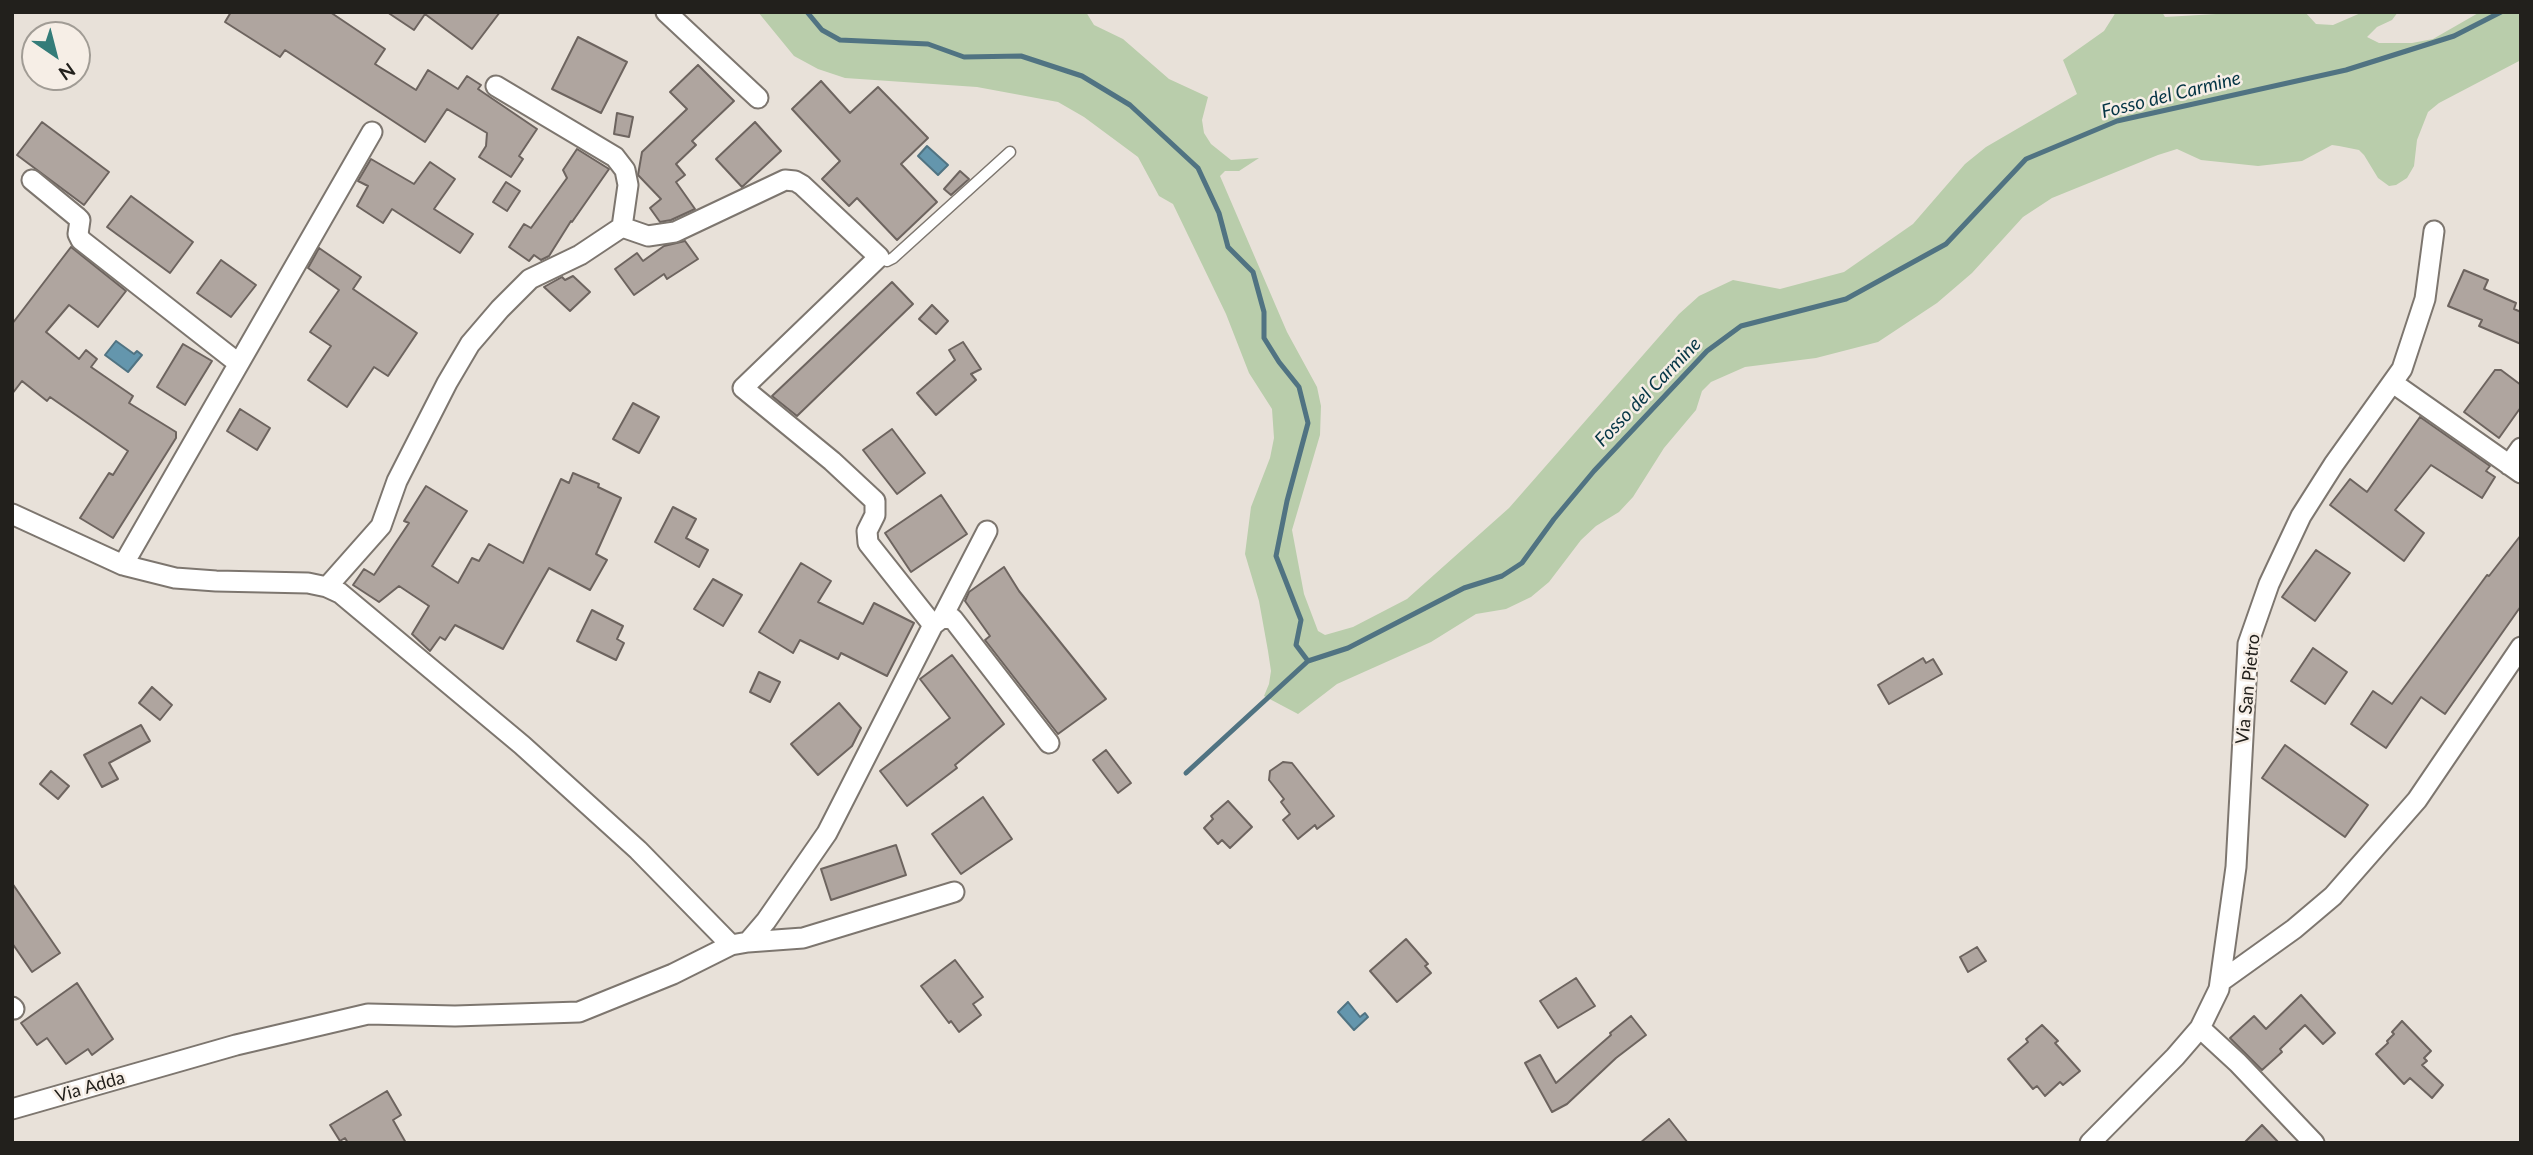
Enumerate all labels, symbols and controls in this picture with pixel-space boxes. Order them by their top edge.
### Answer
north arrow [21,21,91,91]
text: N [55,58,80,86]
water label: Fosso del Carmine [2099,67,2243,123]
water label: Fosso del Carmine [1590,333,1706,451]
street label: Via San Pietro [2231,633,2265,745]
street label: Via Adda [53,1067,127,1107]

